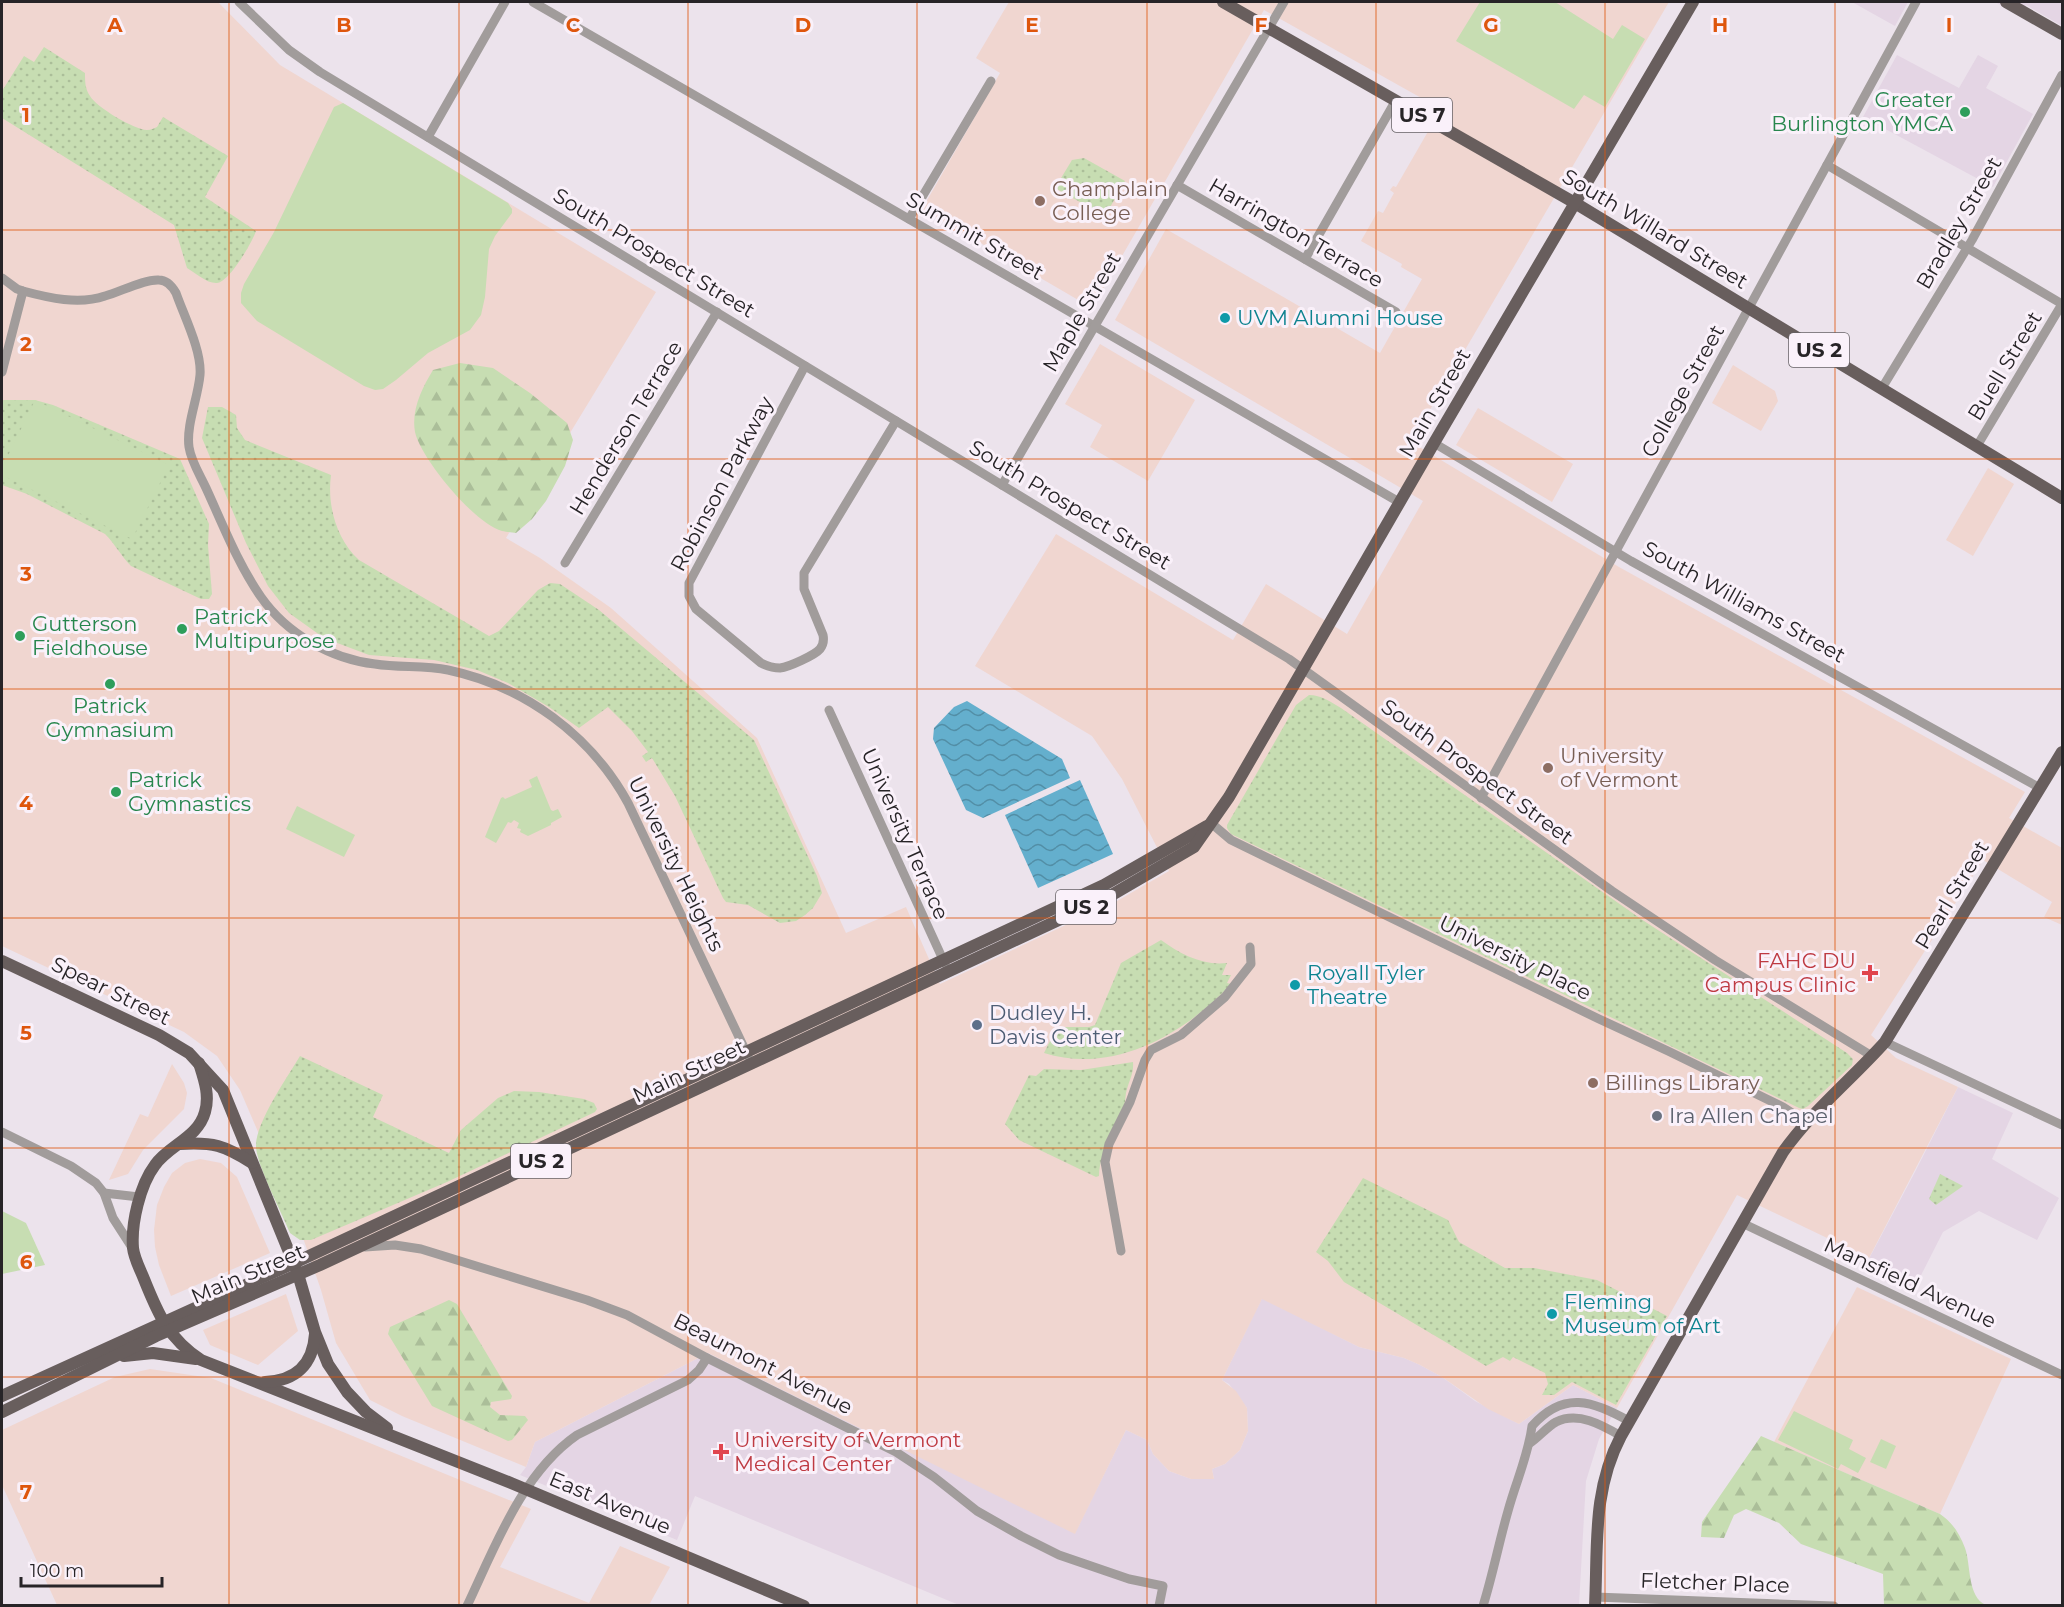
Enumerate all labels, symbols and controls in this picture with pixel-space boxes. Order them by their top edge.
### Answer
text: A [106,13,123,37]
text: B [336,13,352,37]
text: C [566,13,581,37]
text: D [795,13,811,37]
text: E [1025,13,1039,37]
text: F [1255,13,1268,37]
text: G [1483,13,1499,37]
text: H [1712,13,1728,37]
text: I [1946,13,1952,37]
place label: Greater Burlington YMCA [1771,87,1954,136]
road number: US 7 [1392,98,1452,132]
text: 1 [22,103,30,127]
marker: Greater Burlington YMCA [1958,105,1972,119]
street label: Bradley Street [1911,152,2007,293]
street label: South Willard Street [1558,163,1753,294]
street label: Harrington Terrace [1205,172,1388,293]
place label: Champlain College [1052,176,1168,225]
street label: South Prospect Street [549,182,760,323]
street label: Summit Street [902,186,1048,285]
marker: Champlain College [1033,194,1047,208]
street label: Maple Street [1037,247,1126,376]
place label: UVM Alumni House [1237,305,1443,330]
street label: Buell Street [1962,307,2047,425]
marker: UVM Alumni House [1218,311,1232,325]
street label: College Street [1636,320,1729,461]
text: 2 [20,332,32,356]
road number: US 2 [1789,333,1849,367]
street label: Henderson Terrace [564,336,687,519]
street label: Main Street [1393,344,1476,462]
street label: Robinson Parkway [665,392,779,575]
street label: South Prospect Street [965,434,1176,575]
street label: South Williams Street [1639,535,1850,668]
text: 3 [19,562,32,586]
place label: Patrick Multipurpose [194,604,335,653]
place label: Gutterson Fieldhouse [32,611,148,660]
marker: Patrick Multipurpose [175,622,189,636]
marker: Gutterson Fieldhouse [13,629,27,643]
marker: Patrick Gymnasium [103,677,117,691]
place label: Patrick Gymnasium [46,693,174,742]
street label: South Prospect Street [1377,694,1578,850]
place label: University of Vermont [1560,743,1678,792]
street label: University Terrace [856,744,955,923]
marker: University of Vermont [1541,761,1555,775]
place label: Patrick Gymnastics [128,767,251,816]
street label: University Heights [623,772,730,955]
marker: Patrick Gymnastics [109,785,123,799]
text: 4 [19,791,33,815]
street label: Pearl Street [1909,836,1994,954]
road number: US 2 [1056,890,1116,924]
street label: University Place [1435,910,1595,1005]
place label: FAHC DU Campus Clinic [1705,948,1856,997]
street label: Spear Street [48,951,175,1030]
place label: Royall Tyler Theatre [1307,960,1425,1009]
marker: FAHC DU Campus Clinic [1861,964,1879,982]
marker: Royall Tyler Theatre [1288,978,1302,992]
place label: Dudley H. Davis Center [989,1000,1122,1049]
marker: Dudley H. Davis Center [970,1018,984,1032]
text: 5 [20,1021,32,1045]
street label: Main Street [629,1034,749,1108]
place label: Billings Library [1605,1070,1760,1095]
marker: Billings Library [1586,1076,1600,1090]
place label: Ira Allen Chapel [1669,1103,1834,1128]
marker: Ira Allen Chapel [1650,1109,1664,1123]
road number: US 2 [511,1144,571,1178]
street label: Mansfield Avenue [1820,1232,2000,1333]
street label: Main Street [187,1238,309,1309]
text: 6 [20,1250,33,1274]
place label: Fleming Museum of Art [1564,1289,1721,1338]
marker: Fleming Museum of Art [1545,1307,1559,1321]
street label: Beaumont Avenue [670,1308,857,1420]
place label: University of Vermont Medical Center [734,1427,961,1476]
marker: University of Vermont Medical Center [712,1443,730,1461]
street label: East Avenue [546,1466,675,1539]
text: 7 [20,1480,32,1504]
scale bar [21,1550,162,1588]
text: 100 m [30,1560,84,1582]
street label: Fletcher Place [1640,1567,1790,1598]

